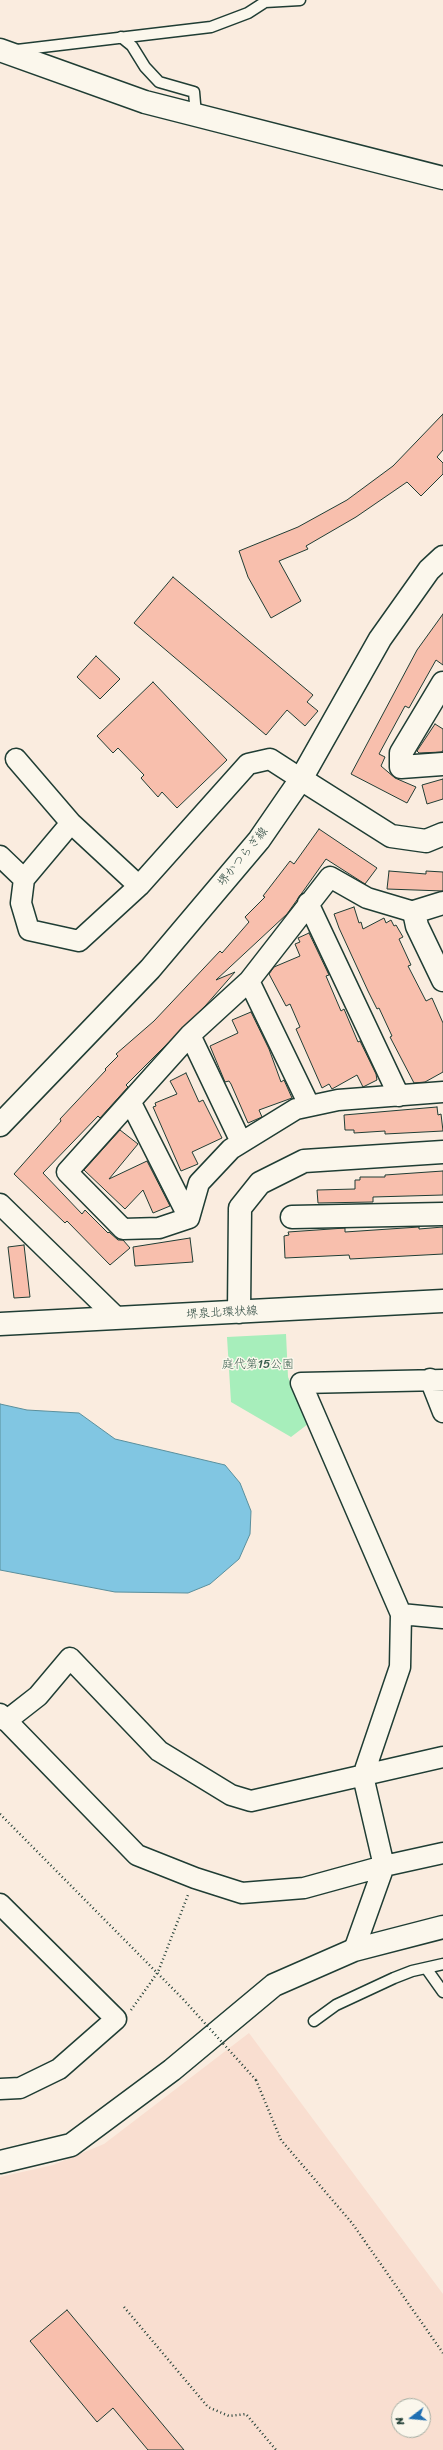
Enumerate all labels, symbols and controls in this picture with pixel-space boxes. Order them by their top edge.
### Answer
street label: 堺かつらぎ線 [215,824,271,890]
street label: 堺泉北環状線 [186,1304,258,1322]
park label: 庭代第15公園 [222,1358,294,1372]
north arrow [391,2398,431,2438]
text: N [390,2415,410,2427]

